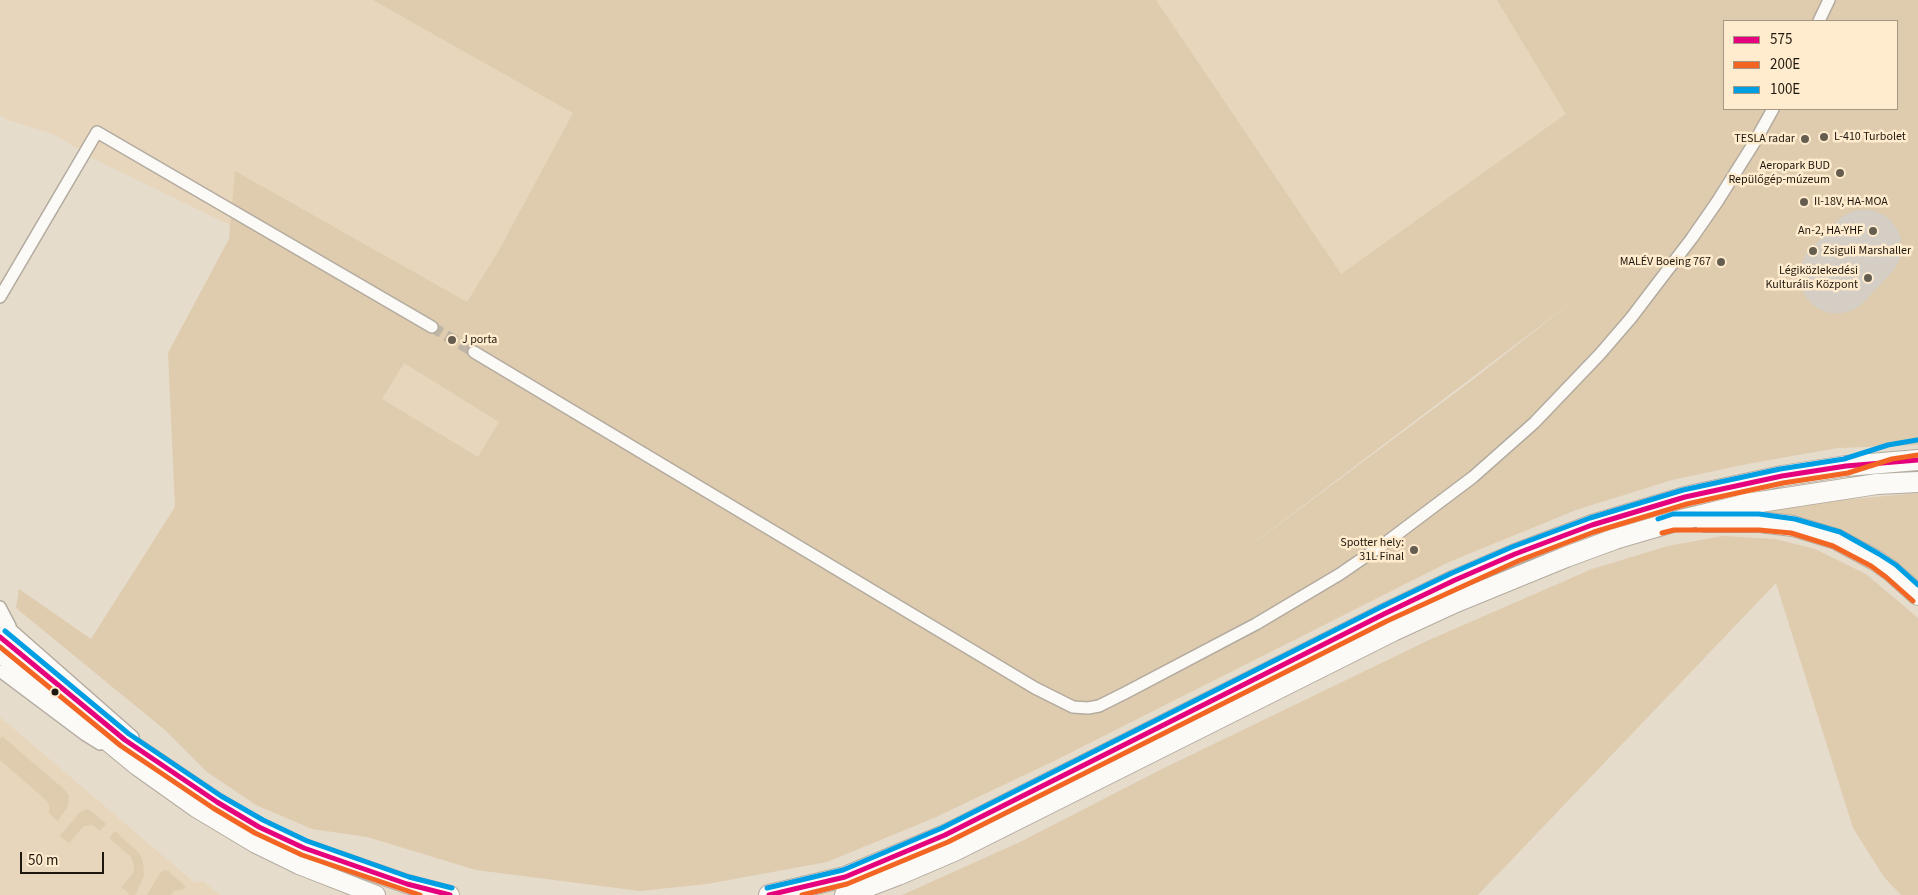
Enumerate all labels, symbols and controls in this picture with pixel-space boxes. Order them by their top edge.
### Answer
legend [1723,20,1898,110]
text: 575 [1770,29,1792,50]
text: 200E [1770,54,1800,75]
text: 100E [1770,79,1800,100]
place label: L-410 Turbolet [1834,130,1906,144]
marker: L-410 Turbolet [1818,131,1830,143]
place label: TESLA radar [1734,132,1795,146]
marker: TESLA radar [1799,133,1811,145]
place label: Aeropark BUD Repülőgép-múzeum [1728,159,1830,187]
marker: Aeropark BUD Repülőgép-múzeum [1834,167,1846,179]
place label: Il-18V, HA-MOA [1814,195,1888,209]
marker: Il-18V, HA-MOA [1798,196,1810,208]
place label: An-2, HA-YHF [1798,224,1863,238]
marker: An-2, HA-YHF [1867,225,1879,237]
place label: Zsiguli Marshaller [1823,244,1911,258]
marker: Zsiguli Marshaller [1807,245,1819,257]
place label: MALÉV Boeing 767 [1620,255,1711,269]
marker: MALÉV Boeing 767 [1715,256,1727,268]
place label: Légiközlekedési Kulturális Központ [1766,264,1858,292]
marker: Légiközlekedési Kulturális Központ [1862,272,1874,284]
place label: J porta [462,333,497,347]
marker: J porta [446,334,458,346]
place label: Spotter hely: 31L Final [1340,536,1404,564]
marker: Spotter hely: 31L Final [1408,544,1420,556]
unlabelled marker [50,687,60,697]
scale bar [22,842,106,874]
text: 50 m [28,850,58,871]

